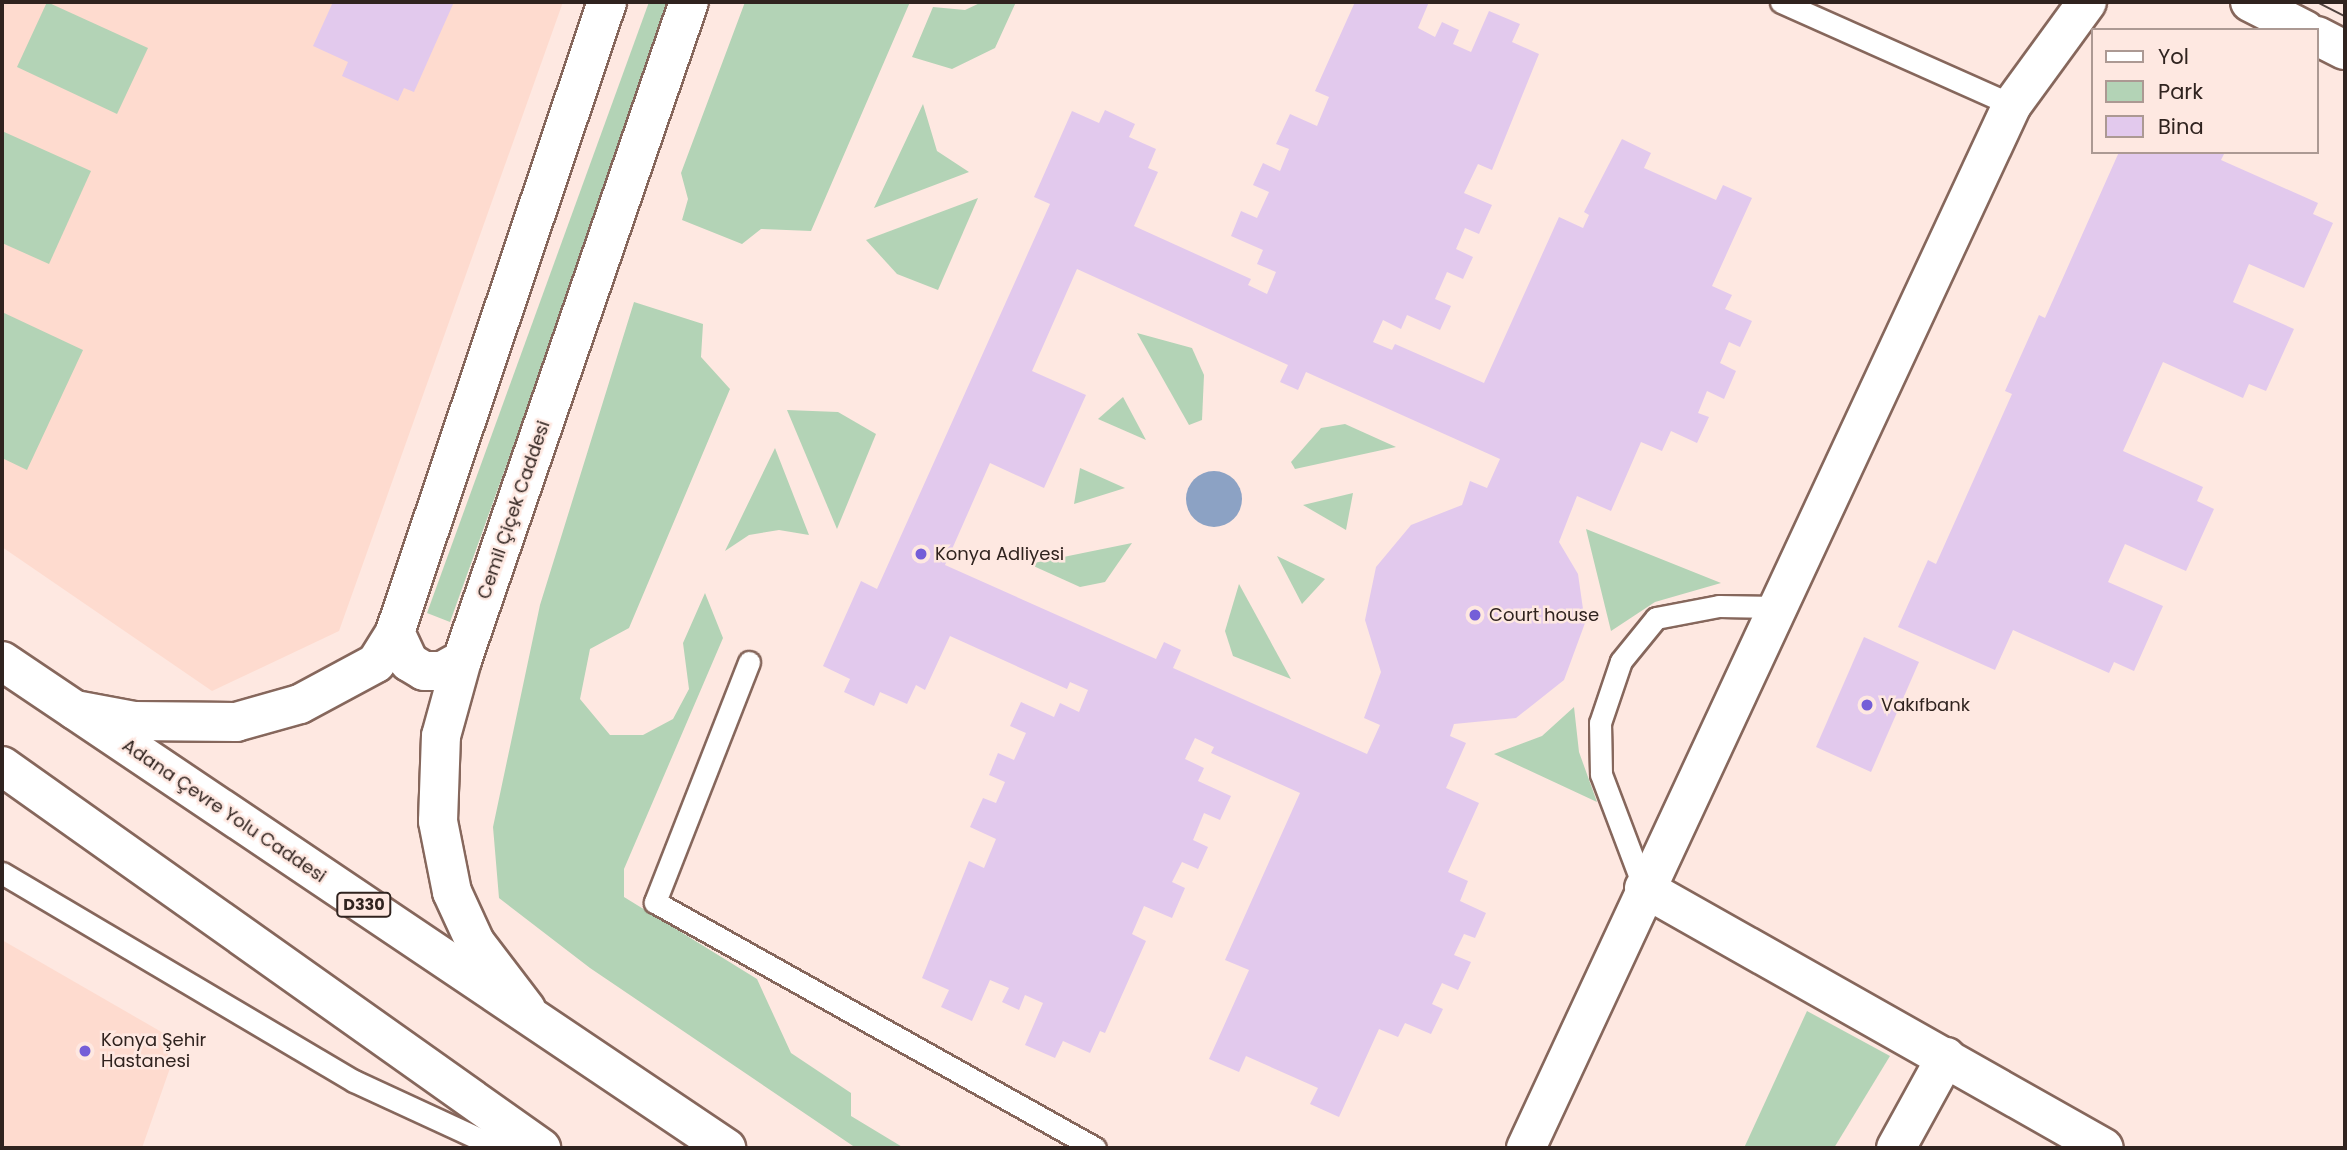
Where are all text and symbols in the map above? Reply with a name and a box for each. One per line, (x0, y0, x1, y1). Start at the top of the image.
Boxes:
legend (2092, 28, 2319, 154)
text: Yol (2158, 42, 2189, 71)
text: Park (2158, 77, 2203, 106)
text: Bina (2158, 112, 2204, 141)
street label: Cemil Çiçek Caddesi (473, 418, 555, 602)
place label: Konya Adliyesi (935, 543, 1064, 565)
marker: Konya Adliyesi (913, 546, 929, 562)
place label: Court house (1489, 604, 1599, 626)
marker: Court house (1467, 607, 1483, 623)
place label: Vakıfbank (1881, 694, 1970, 716)
marker: Vakıfbank (1859, 697, 1875, 713)
street label: Adana Çevre Yolu Caddesi (118, 735, 330, 887)
road number: D330 (336, 892, 392, 917)
place label: Konya Şehir Hastanesi (101, 1030, 206, 1072)
marker: Konya Şehir Hastanesi (75, 1041, 95, 1061)

